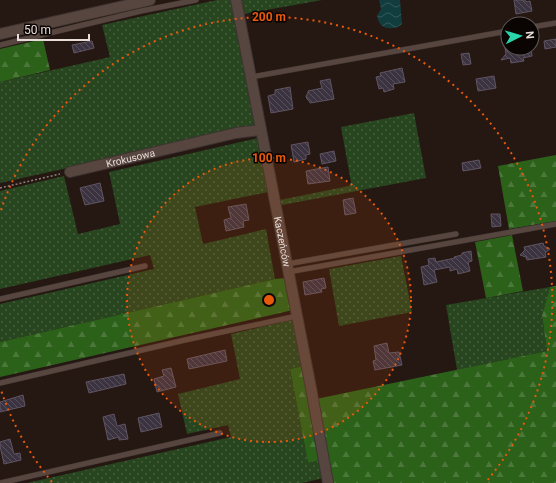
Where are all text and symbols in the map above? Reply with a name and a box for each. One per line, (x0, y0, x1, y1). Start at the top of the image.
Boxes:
text: 200 m (252, 10, 286, 24)
scale bar (18, 16, 89, 42)
north arrow (500, 16, 540, 56)
text: 50 m (24, 23, 51, 37)
text: N (523, 31, 536, 40)
street label: Krokusowa (105, 147, 156, 169)
text: 100 m (252, 151, 286, 165)
street label: Kaczeńców (272, 215, 293, 268)
centre of rings (262, 293, 276, 307)

